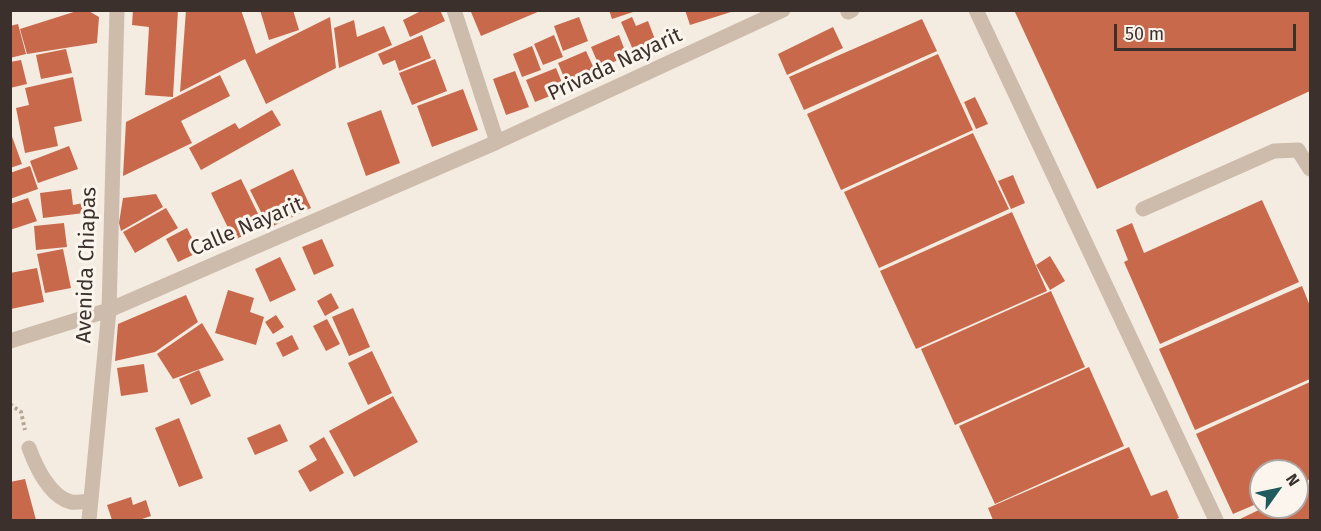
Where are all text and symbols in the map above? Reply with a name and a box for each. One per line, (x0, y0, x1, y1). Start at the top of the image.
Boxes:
scale bar (1117, 12, 1298, 50)
street label: Privada Nayarit (544, 23, 686, 107)
text: 50 m (1125, 23, 1164, 45)
street label: Avenida Chiapas (72, 187, 102, 343)
street label: Calle Nayarit (187, 192, 307, 262)
north arrow (1249, 459, 1309, 519)
text: N (1282, 470, 1304, 490)

